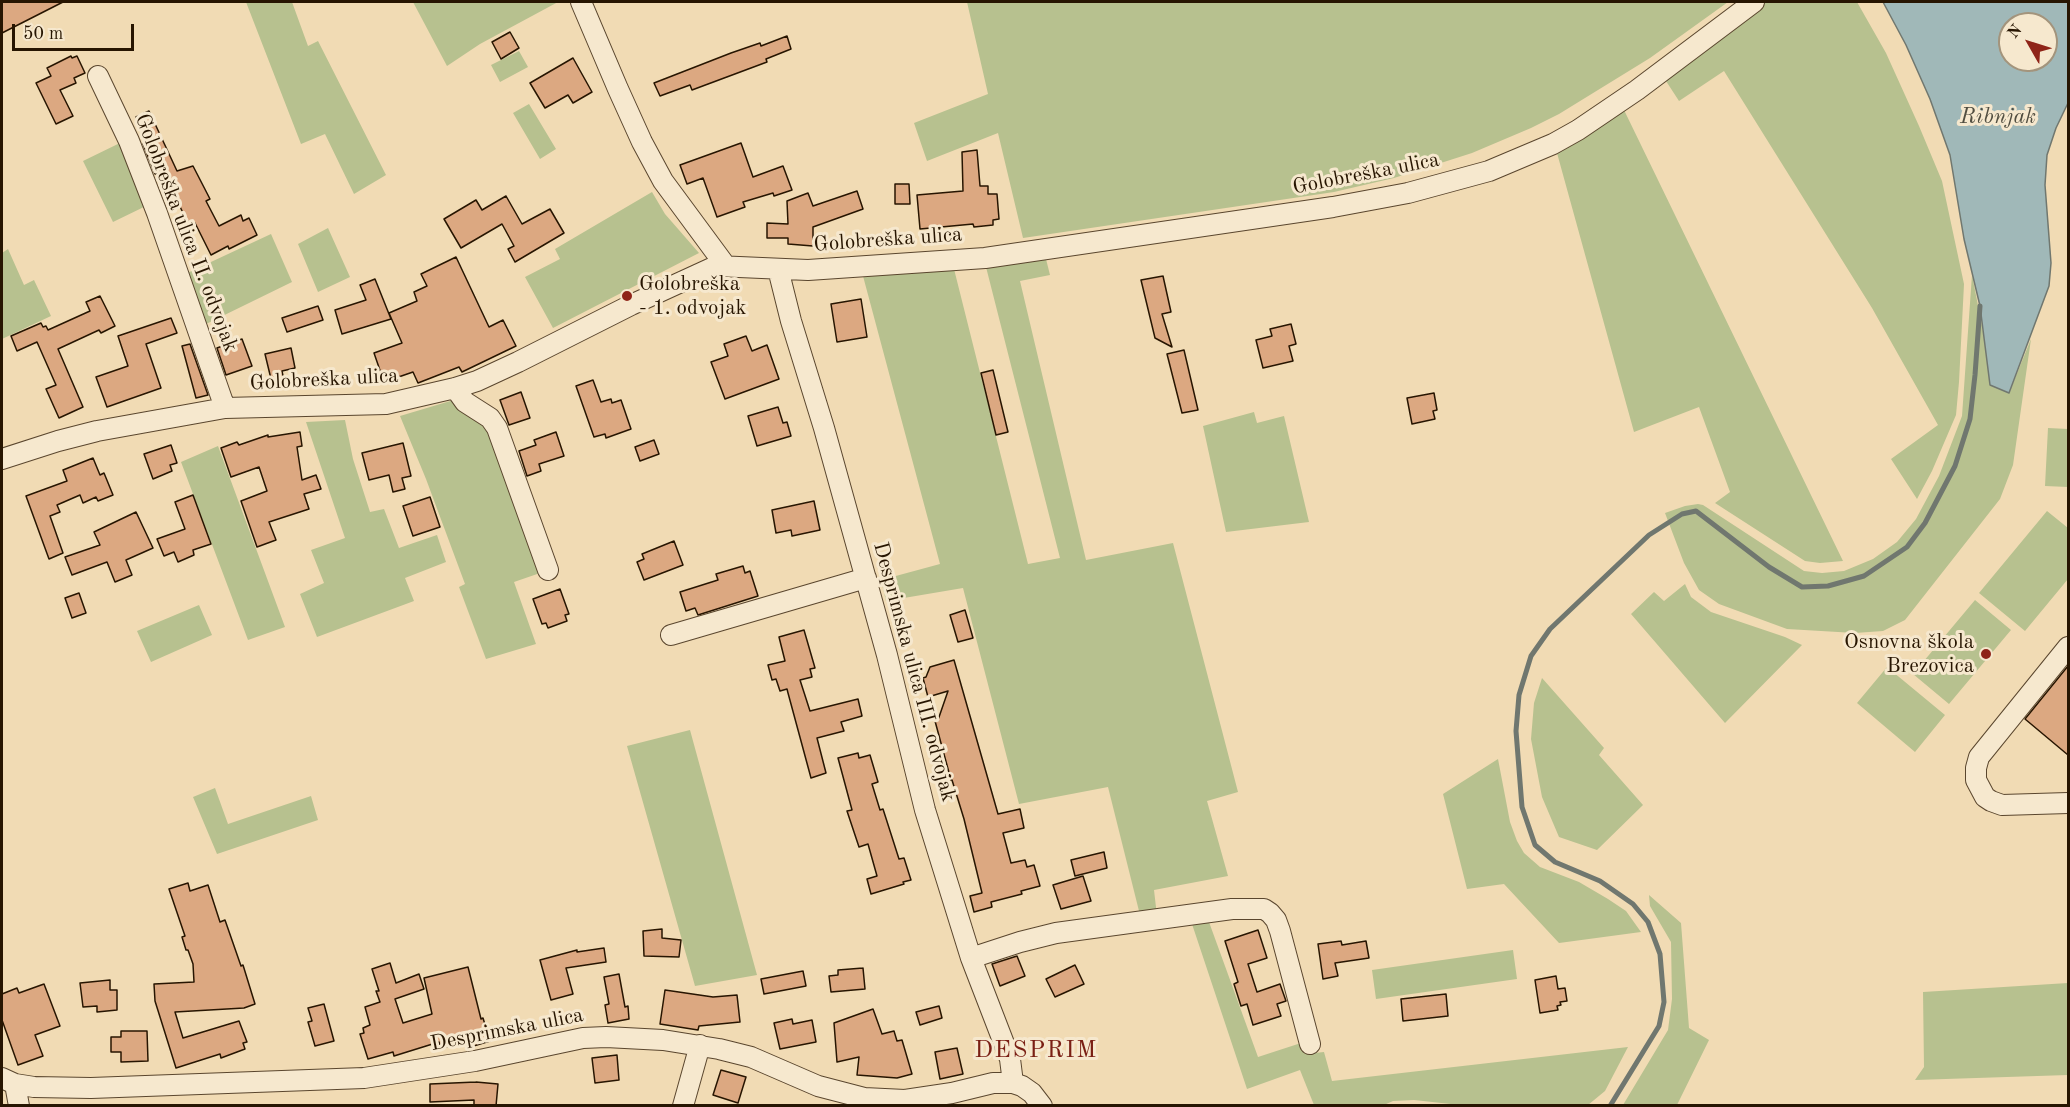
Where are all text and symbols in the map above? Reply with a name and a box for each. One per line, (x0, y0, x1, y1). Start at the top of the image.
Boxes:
scale bar (15, 12, 136, 50)
north arrow (1998, 12, 2058, 72)
text: N (2005, 22, 2026, 42)
text: 50 m (23, 25, 63, 43)
water label: Ribnjak (1960, 104, 2036, 130)
street label: Golobreška ulica II. odvojak (129, 110, 243, 356)
street label: Golobreška ulica (1290, 147, 1442, 201)
street label: Golobreška ulica (813, 222, 963, 258)
place label: Golobreška - 1. odvojak (639, 271, 747, 321)
marker: Golobreška - 1. odvojak (620, 289, 634, 303)
street label: Golobreška ulica (249, 364, 399, 396)
street label: Desprimska ulica III. odvojak (867, 539, 961, 805)
place label: Osnovna škola Brezovica (1844, 629, 1974, 679)
marker: Osnovna škola Brezovica (1979, 647, 1993, 661)
street label: Desprimska ulica (428, 1003, 586, 1057)
district label: DESPRIM (974, 1037, 1098, 1065)

